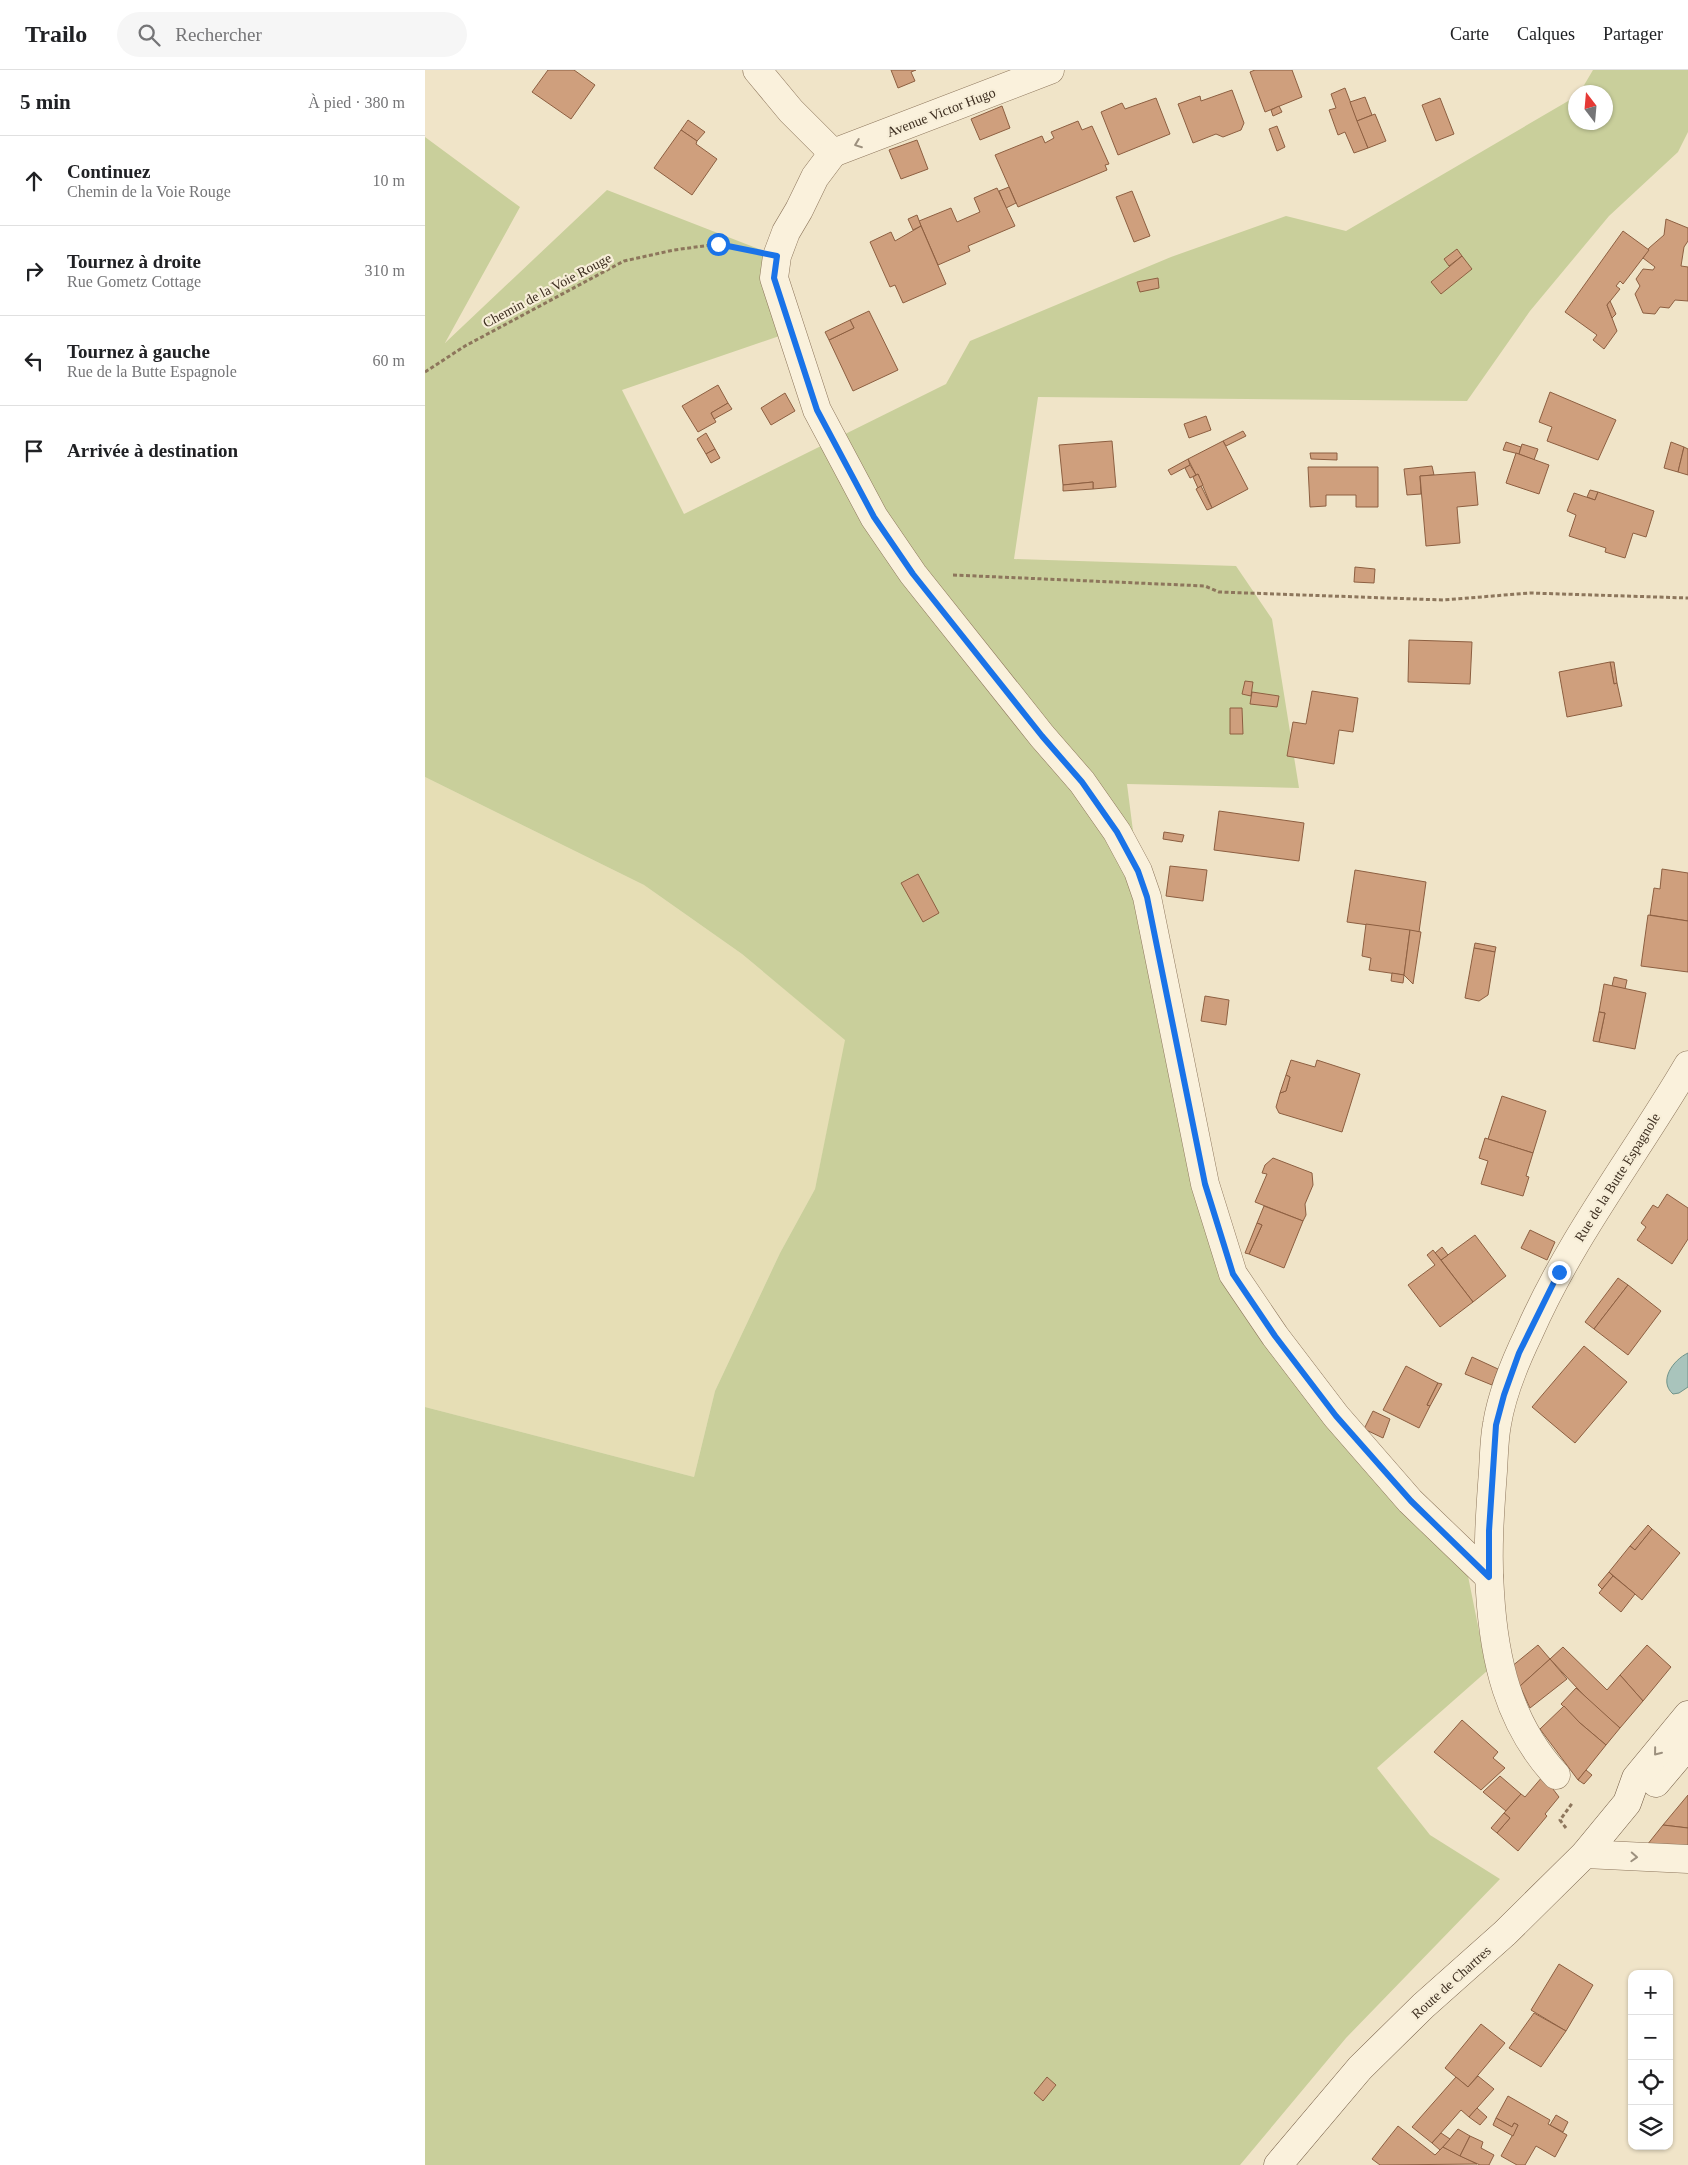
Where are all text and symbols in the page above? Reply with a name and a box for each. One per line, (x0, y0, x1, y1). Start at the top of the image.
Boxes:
search box (117, 12, 467, 57)
text: Trailo (25, 21, 87, 47)
icon: search (135, 21, 163, 49)
text: Rechercher (175, 24, 262, 45)
text: Carte (1450, 24, 1489, 44)
text: Calques (1517, 24, 1575, 44)
text: Partager (1603, 24, 1663, 44)
street label: Avenue Victor Hugo (885, 85, 998, 140)
north arrow (1568, 85, 1613, 130)
text: 5 min (20, 90, 71, 114)
text: À pied · 380 m (308, 94, 405, 111)
one-way arrow (854, 138, 862, 148)
text: Continuez (67, 161, 150, 182)
icon: ahead (20, 167, 48, 195)
text: 10 m (373, 172, 405, 189)
text: Chemin de la Voie Rouge (67, 183, 231, 200)
route start (707, 233, 730, 256)
street label: Chemin de la Voie Rouge (480, 250, 614, 331)
text: Tournez à droite (67, 251, 201, 272)
icon: right (20, 257, 48, 285)
text: 310 m (365, 262, 405, 279)
text: Rue Gometz Cottage (67, 273, 201, 290)
text: Tournez à gauche (67, 341, 210, 362)
icon: left (20, 347, 48, 375)
text: 60 m (373, 352, 405, 369)
text: Rue de la Butte Espagnole (67, 363, 237, 380)
icon: arrive (20, 437, 48, 465)
text: Arrivée à destination (67, 440, 238, 461)
street label: Rue de la Butte Espagnole (1572, 1110, 1663, 1244)
route end (1548, 1261, 1571, 1284)
one-way arrow (1654, 1746, 1663, 1755)
one-way arrow (1630, 1851, 1638, 1862)
street label: Route de Chartres (1409, 1943, 1494, 2022)
map controls (1628, 1970, 1673, 2150)
button: + (1628, 1970, 1673, 2015)
button: − (1628, 2015, 1673, 2060)
button: locate (1628, 2060, 1673, 2105)
button: layers (1628, 2105, 1673, 2150)

